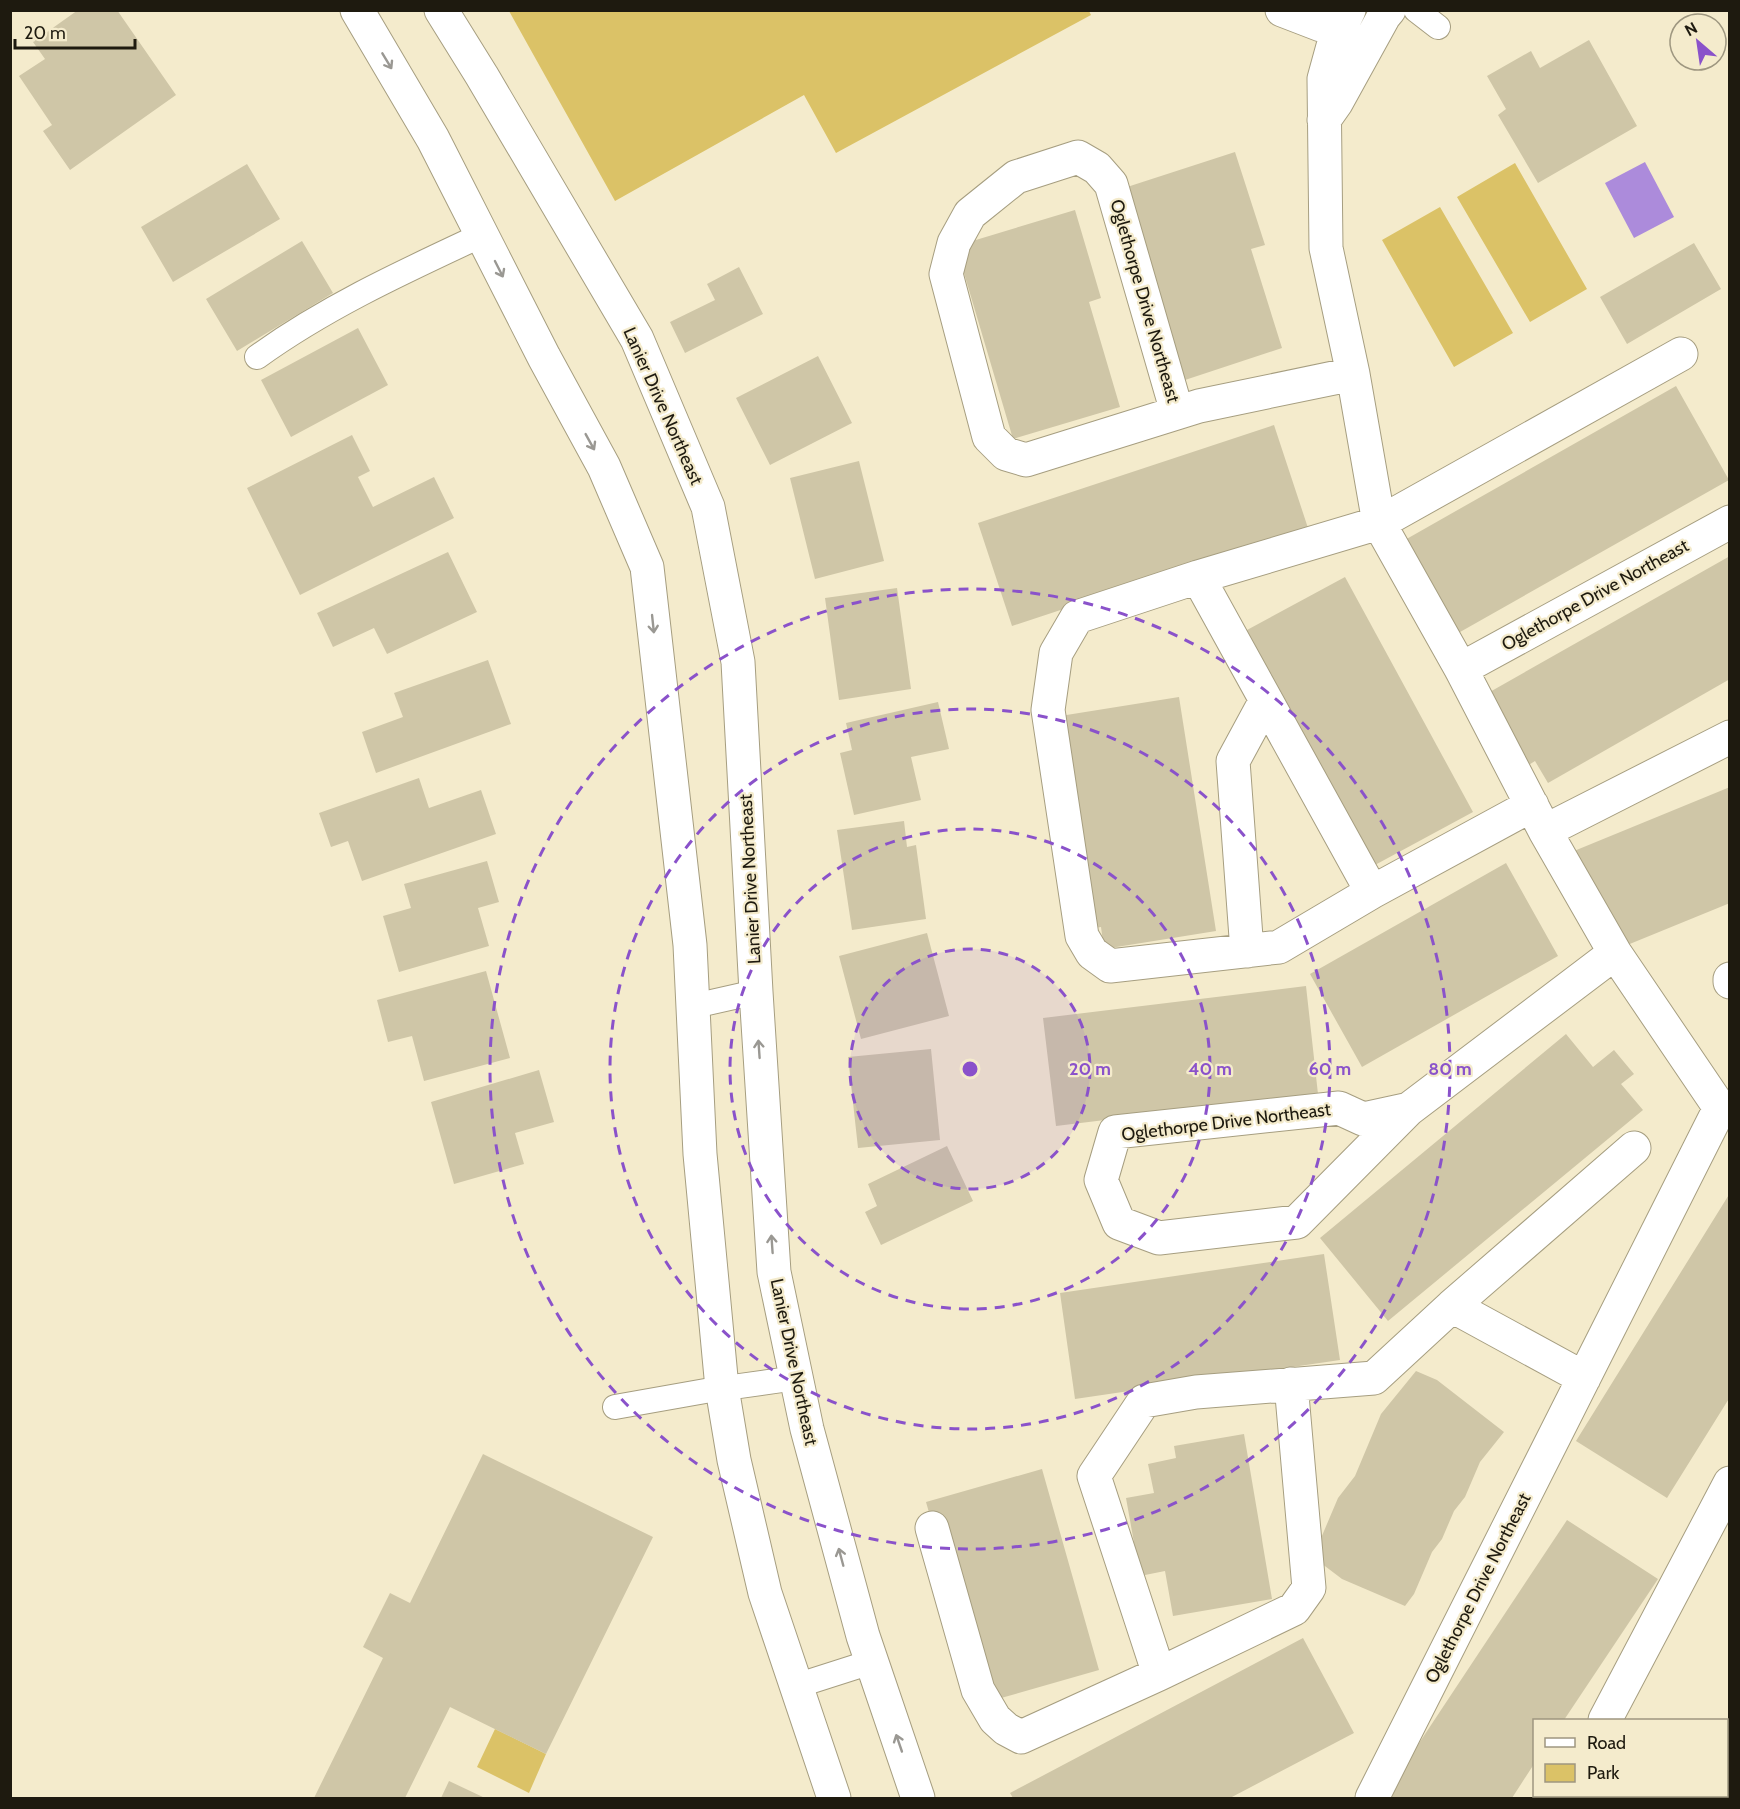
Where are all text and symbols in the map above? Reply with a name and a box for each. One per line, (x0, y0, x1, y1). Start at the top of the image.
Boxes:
scale bar (15, 12, 135, 50)
north arrow (1668, 12, 1728, 72)
text: N (1681, 18, 1701, 40)
text: 20 m (24, 22, 66, 44)
one-way arrow (381, 52, 393, 69)
street label: Oglethorpe Drive Northeast (1105, 197, 1185, 405)
one-way arrow (494, 260, 506, 278)
street label: Lanier Drive Northeast (618, 324, 708, 488)
one-way arrow (585, 432, 596, 450)
street label: Oglethorpe Drive Northeast (1498, 534, 1692, 656)
one-way arrow (648, 614, 659, 633)
street label: Lanier Drive Northeast (735, 793, 765, 965)
one-way arrow (754, 1040, 765, 1060)
text: 20 m (1069, 1058, 1111, 1080)
text: 40 m (1188, 1058, 1232, 1080)
text: 60 m (1309, 1058, 1351, 1080)
text: 80 m (1428, 1058, 1472, 1080)
centre of rings (960, 1059, 980, 1079)
street label: Oglethorpe Drive Northeast (1120, 1098, 1332, 1146)
one-way arrow (766, 1235, 777, 1255)
street label: Lanier Drive Northeast (766, 1277, 822, 1447)
street label: Oglethorpe Drive Northeast (1420, 1489, 1536, 1687)
one-way arrow (835, 1548, 847, 1567)
legend (1533, 1719, 1728, 1797)
text: Road (1587, 1732, 1626, 1754)
one-way arrow (892, 1734, 903, 1753)
text: Park (1587, 1762, 1620, 1784)

